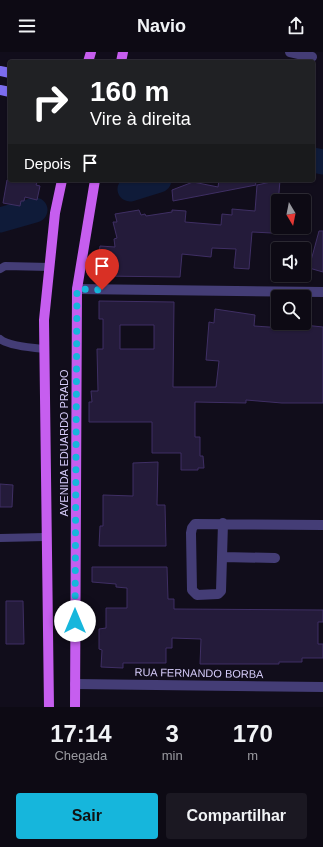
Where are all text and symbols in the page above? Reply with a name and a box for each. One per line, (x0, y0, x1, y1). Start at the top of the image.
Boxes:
icon: menu (16, 15, 38, 37)
icon: share (285, 15, 307, 37)
text: Navio (137, 16, 186, 36)
icon: right (24, 76, 76, 128)
text: 160 m (90, 76, 169, 107)
text: Vire à direita (90, 109, 191, 129)
icon: arrive (79, 152, 101, 174)
text: Depois (24, 155, 71, 172)
north arrow (271, 194, 311, 234)
map controls (271, 194, 311, 330)
button: sound (271, 242, 311, 282)
pin (85, 249, 119, 290)
icon: arrive (91, 255, 113, 277)
button: search (271, 290, 311, 330)
street label: AVENIDA EDUARDO PRADO (58, 369, 70, 517)
position arrow (54, 600, 96, 642)
street label: RUA FERNANDO BORBA (134, 666, 264, 680)
text: 17:14 (50, 720, 112, 747)
text: 3 (165, 720, 179, 747)
text: 170 (233, 720, 273, 747)
text: Chegada (54, 748, 107, 763)
text: min (162, 748, 183, 763)
text: m (247, 748, 258, 763)
button: Sair (16, 793, 158, 839)
button: Compartilhar (166, 793, 307, 839)

